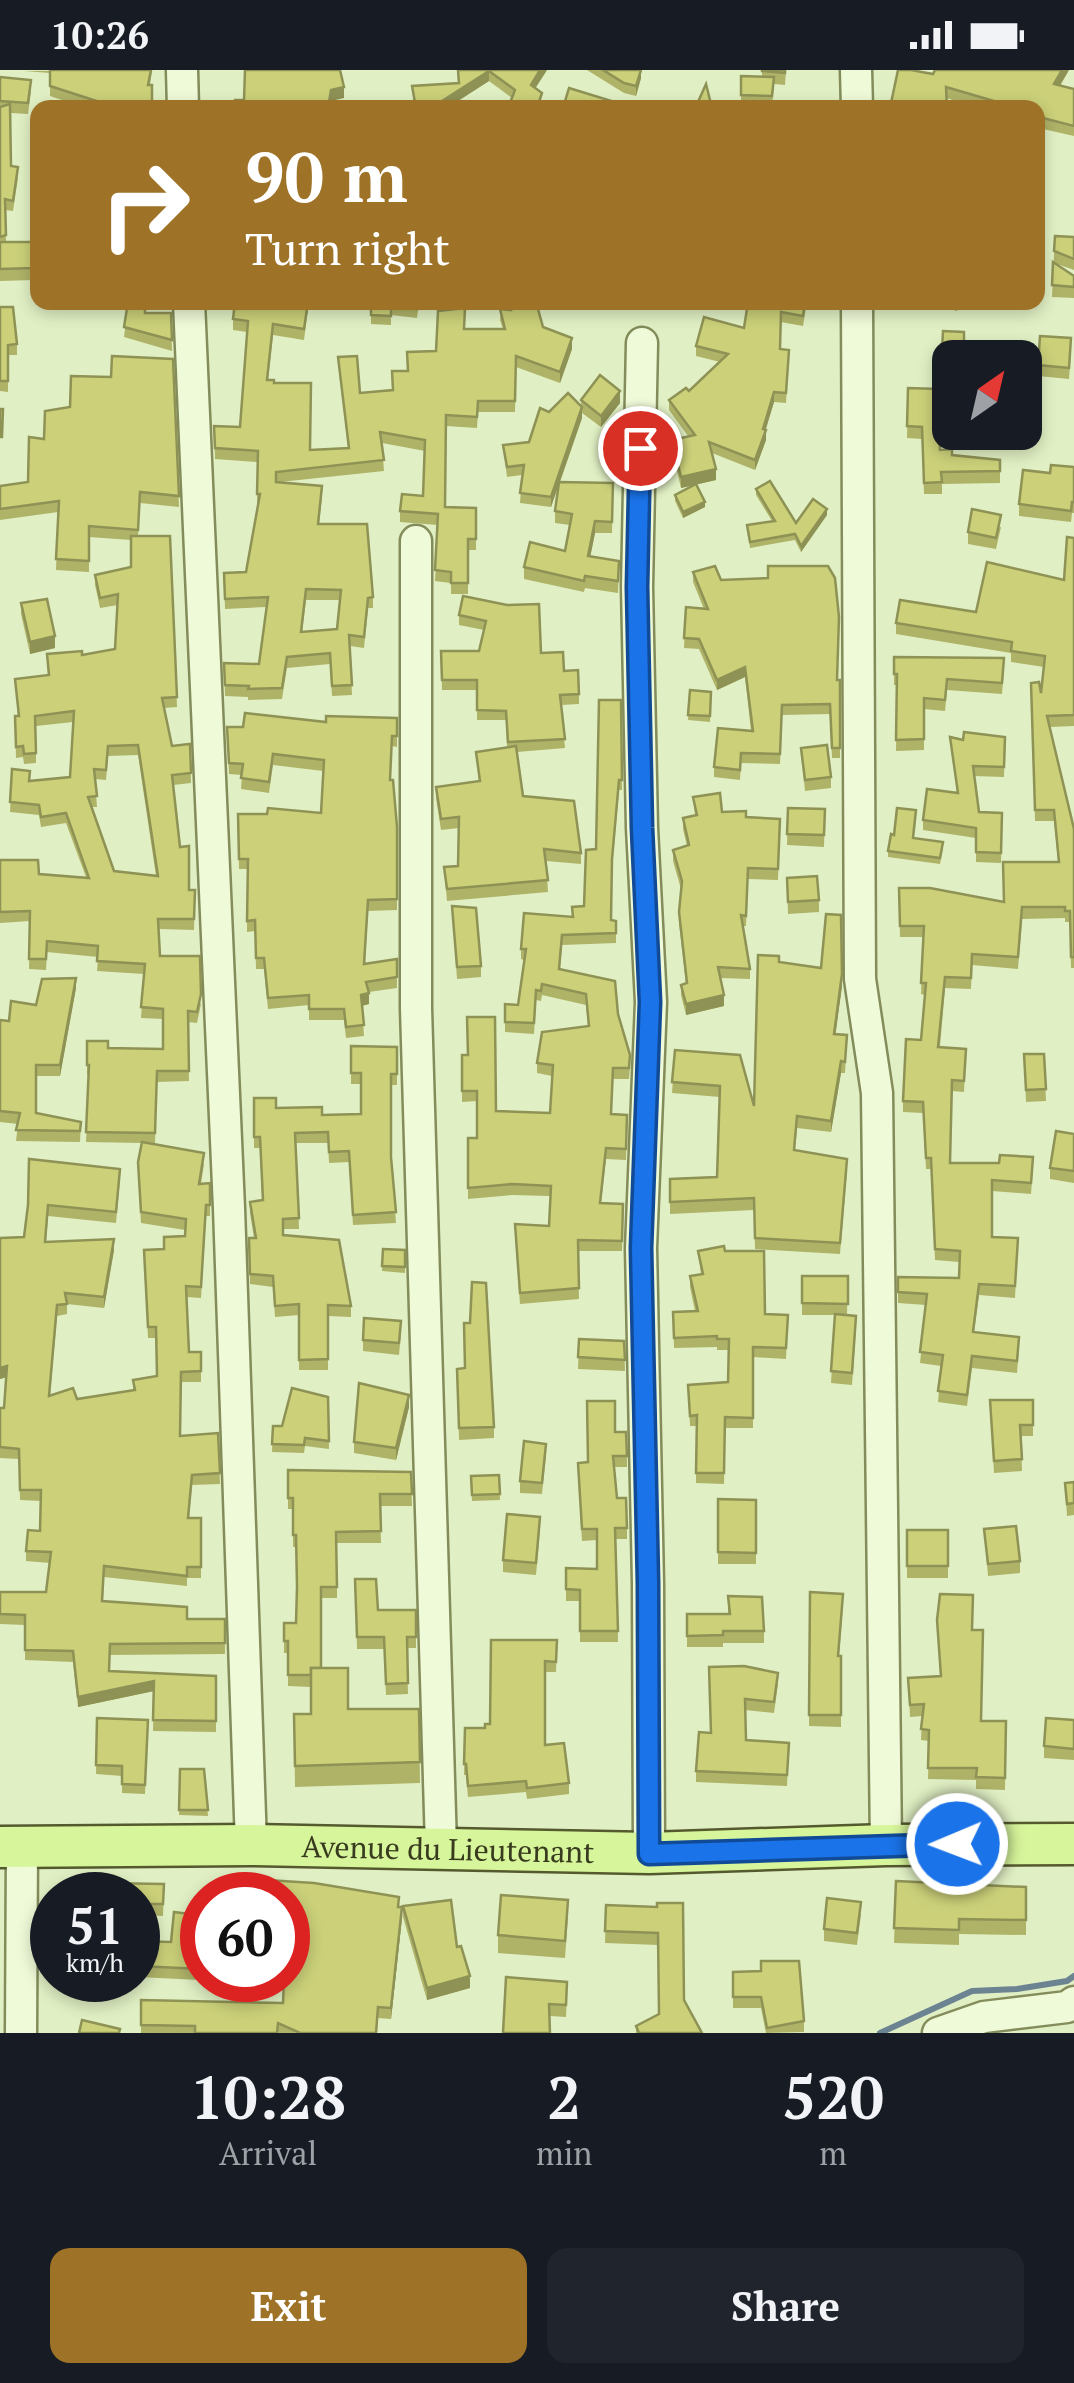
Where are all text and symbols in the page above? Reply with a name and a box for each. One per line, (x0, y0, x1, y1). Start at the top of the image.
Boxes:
text: 10:26 (50, 10, 149, 60)
text: 90 m (245, 129, 408, 222)
icon: right (80, 140, 210, 270)
text: Turn right (245, 218, 450, 278)
north arrow (932, 340, 1042, 450)
map controls (932, 340, 1042, 450)
pin (598, 406, 683, 491)
icon: arrive (613, 421, 668, 476)
position arrow (905, 1792, 1009, 1896)
street label: Avenue du Lieutenant (301, 1826, 595, 1872)
speed limit sign: 60 (180, 1872, 310, 2002)
text: 51 (67, 1892, 123, 1958)
text: km/h (66, 1946, 124, 1979)
text: 10:28 (190, 2057, 346, 2136)
text: 2 (547, 2057, 581, 2136)
text: 520 (782, 2057, 884, 2136)
text: Arrival (219, 2132, 317, 2174)
text: min (536, 2132, 592, 2174)
text: m (819, 2132, 847, 2174)
button: Exit (50, 2248, 527, 2363)
button: Share (547, 2248, 1024, 2363)

